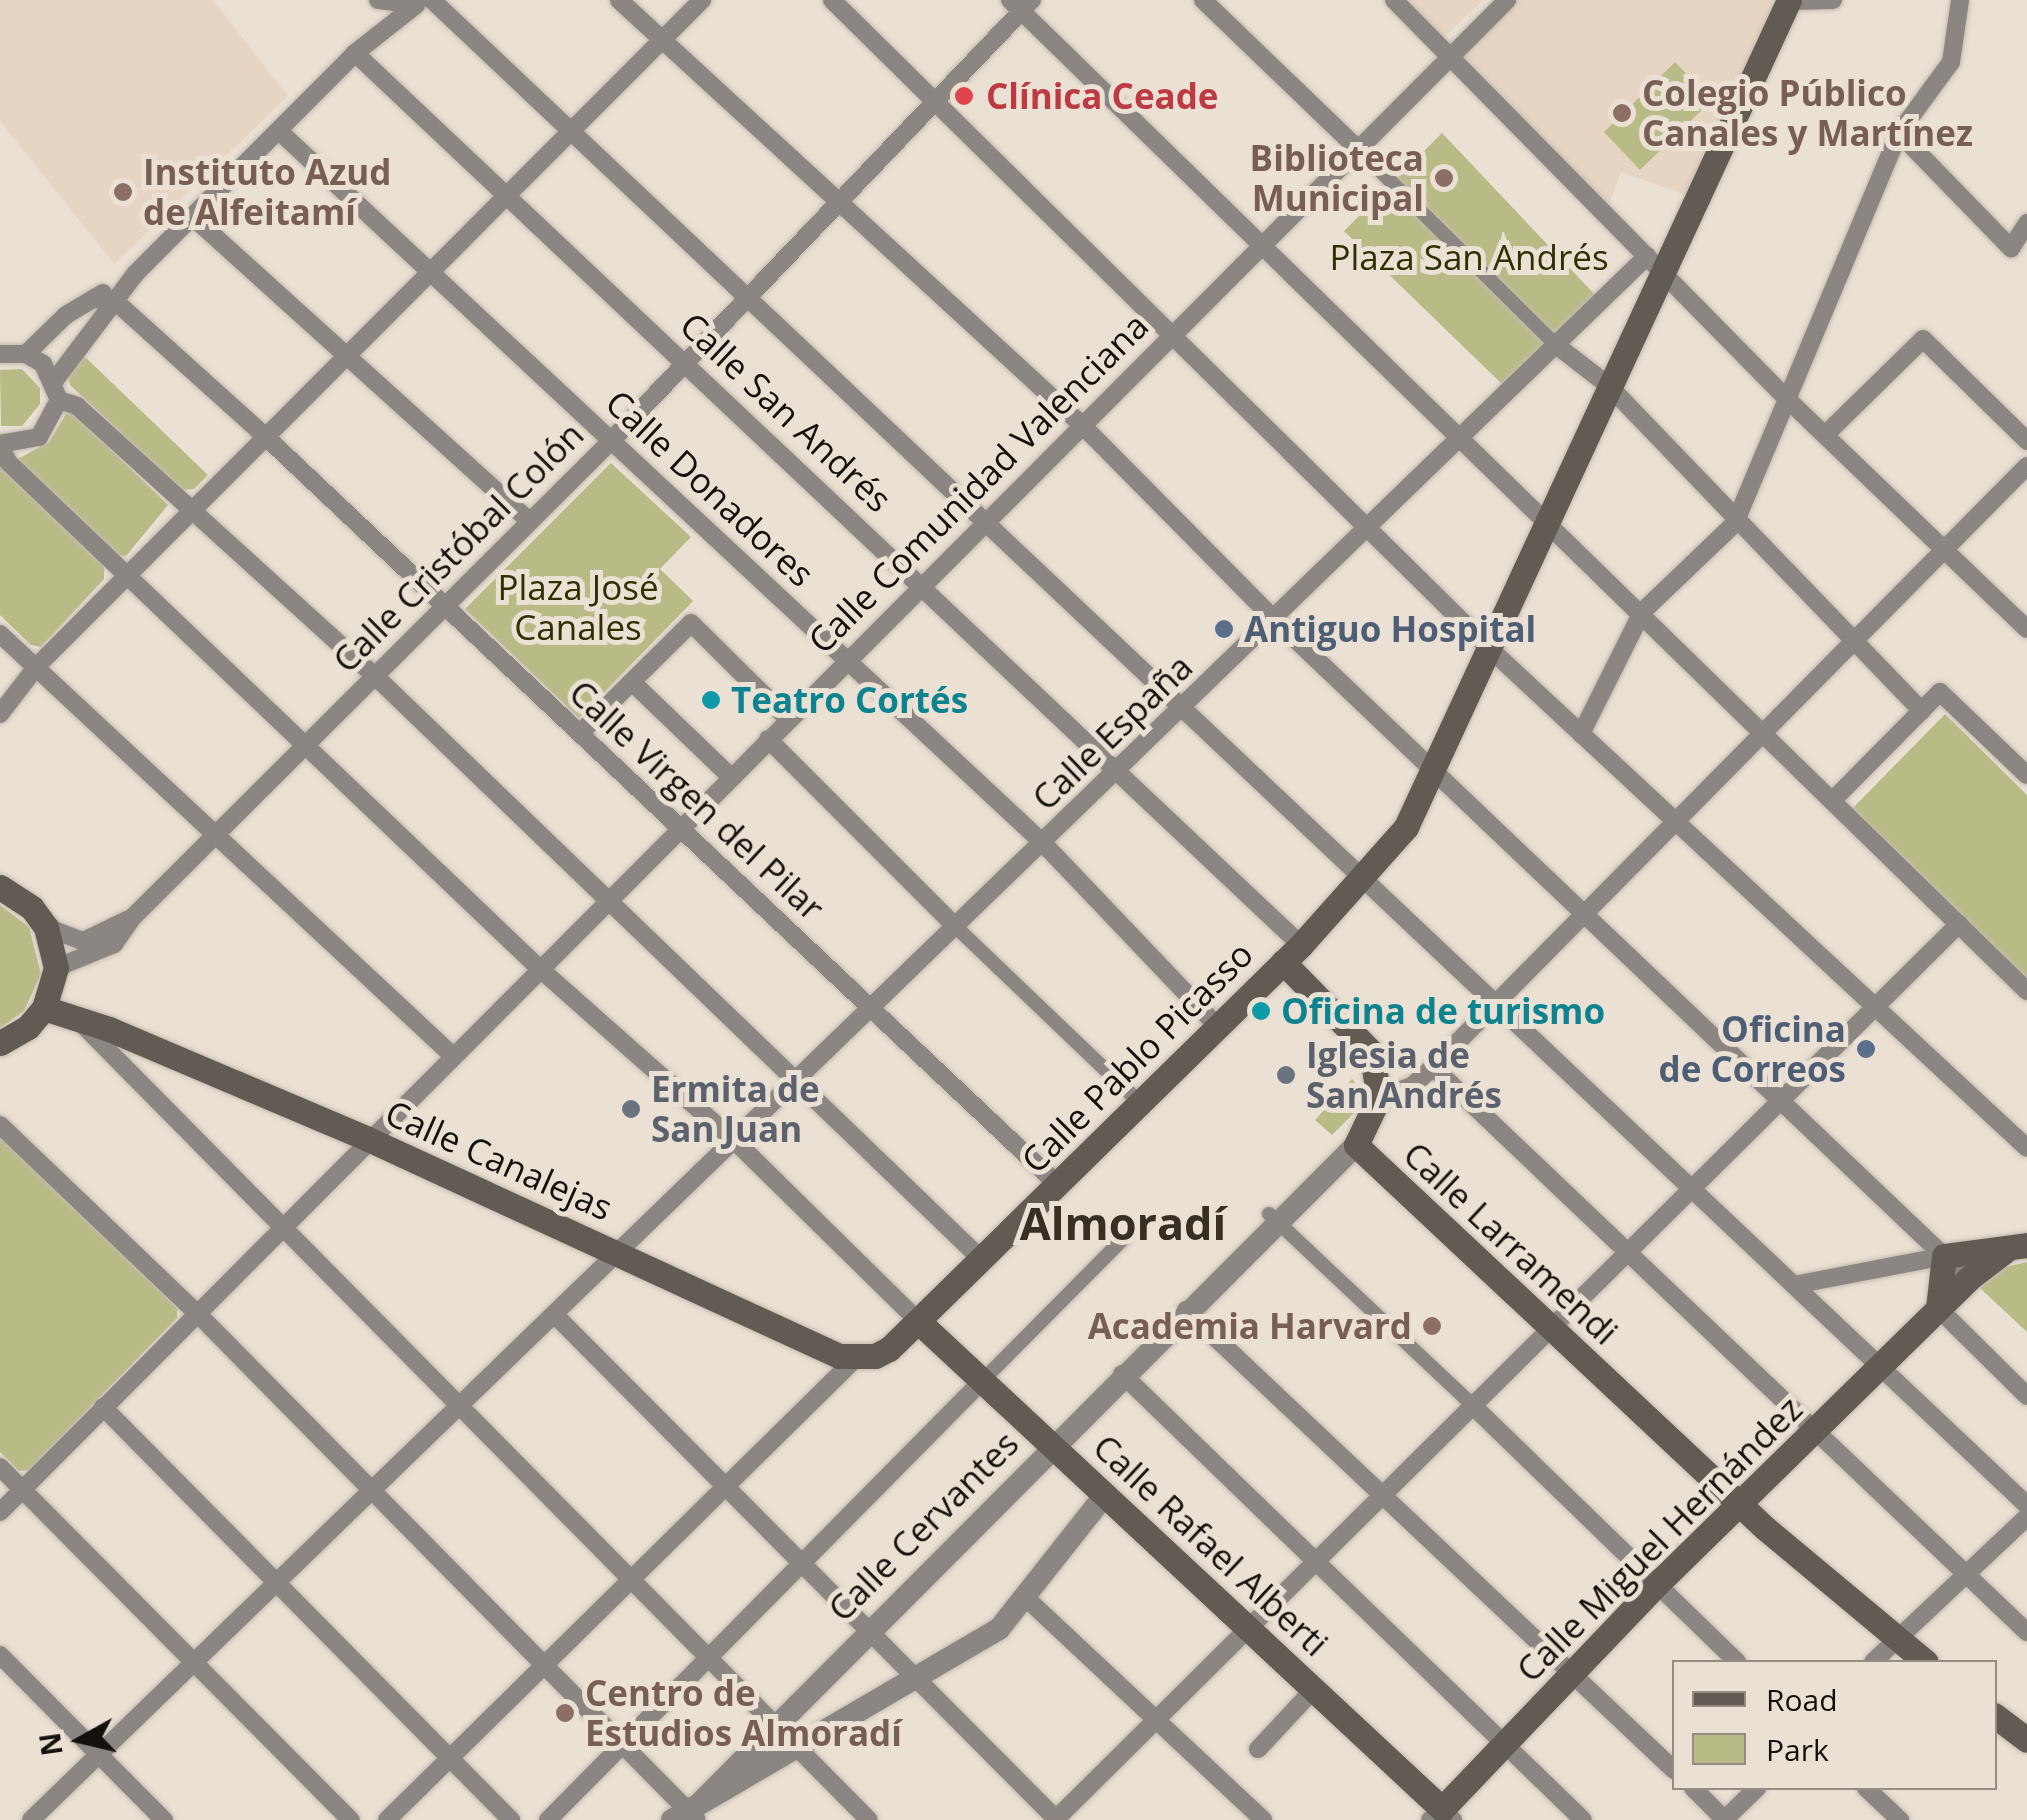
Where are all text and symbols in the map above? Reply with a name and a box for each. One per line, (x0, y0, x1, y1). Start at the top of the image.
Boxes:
place label: Colegio Público Canales y Martínez (1642, 72, 1973, 154)
place label: Clínica Ceade (986, 75, 1219, 117)
marker: Clínica Ceade (951, 83, 977, 109)
marker: Colegio Público Canales y Martínez (1611, 102, 1633, 124)
place label: Biblioteca Municipal (1250, 137, 1424, 219)
place label: Instituto Azud de Alfeitamí (143, 151, 391, 233)
marker: Biblioteca Municipal (1433, 167, 1455, 189)
marker: Instituto Azud de Alfeitamí (112, 181, 134, 203)
park label: Plaza San Andrés (1329, 236, 1609, 278)
street label: Calle San Andrés (672, 304, 900, 520)
street label: Calle Comunidad Valenciana (800, 305, 1156, 661)
street label: Calle Donadores (598, 381, 822, 595)
street label: Calle Cristóbal Colón (324, 413, 592, 681)
park label: Plaza José Canales (497, 566, 659, 648)
place label: Antiguo Hospital (1244, 608, 1536, 650)
marker: Antiguo Hospital (1213, 618, 1235, 640)
street label: Calle España (1023, 645, 1201, 819)
street label: Calle Virgen del Pilar (561, 671, 833, 929)
place label: Teatro Cortés (731, 679, 968, 721)
marker: Teatro Cortés (700, 689, 722, 711)
street label: Calle Pablo Picasso (1013, 933, 1261, 1181)
place label: Oficina de turismo (1281, 990, 1605, 1032)
marker: Oficina de turismo (1250, 1000, 1272, 1022)
place label: Oficina de Correos (1659, 1008, 1846, 1090)
place label: Iglesia de San Andrés (1306, 1034, 1502, 1116)
marker: Oficina de Correos (1855, 1038, 1877, 1060)
marker: Iglesia de San Andrés (1275, 1064, 1297, 1086)
place label: Ermita de San Juan (651, 1068, 820, 1150)
street label: Calle Canalejas (379, 1091, 619, 1229)
marker: Ermita de San Juan (620, 1098, 642, 1120)
street label: Calle Larramendi (1395, 1133, 1627, 1353)
district label: Almoradí (1020, 1196, 1226, 1250)
place label: Academia Harvard (1088, 1305, 1412, 1347)
marker: Academia Harvard (1421, 1315, 1443, 1337)
street label: Calle Miguel Hernández (1508, 1388, 1810, 1690)
street label: Calle Cervantes (819, 1422, 1027, 1630)
street label: Calle Rafael Alberti (1085, 1425, 1337, 1665)
legend (1672, 1660, 1997, 1790)
place label: Centro de Estudios Almoradí (585, 1672, 902, 1754)
text: Road (1766, 1679, 1838, 1720)
north arrow (30, 1690, 130, 1790)
marker: Centro de Estudios Almoradí (554, 1702, 576, 1724)
text: Park (1766, 1729, 1829, 1770)
text: N (30, 1730, 71, 1758)

